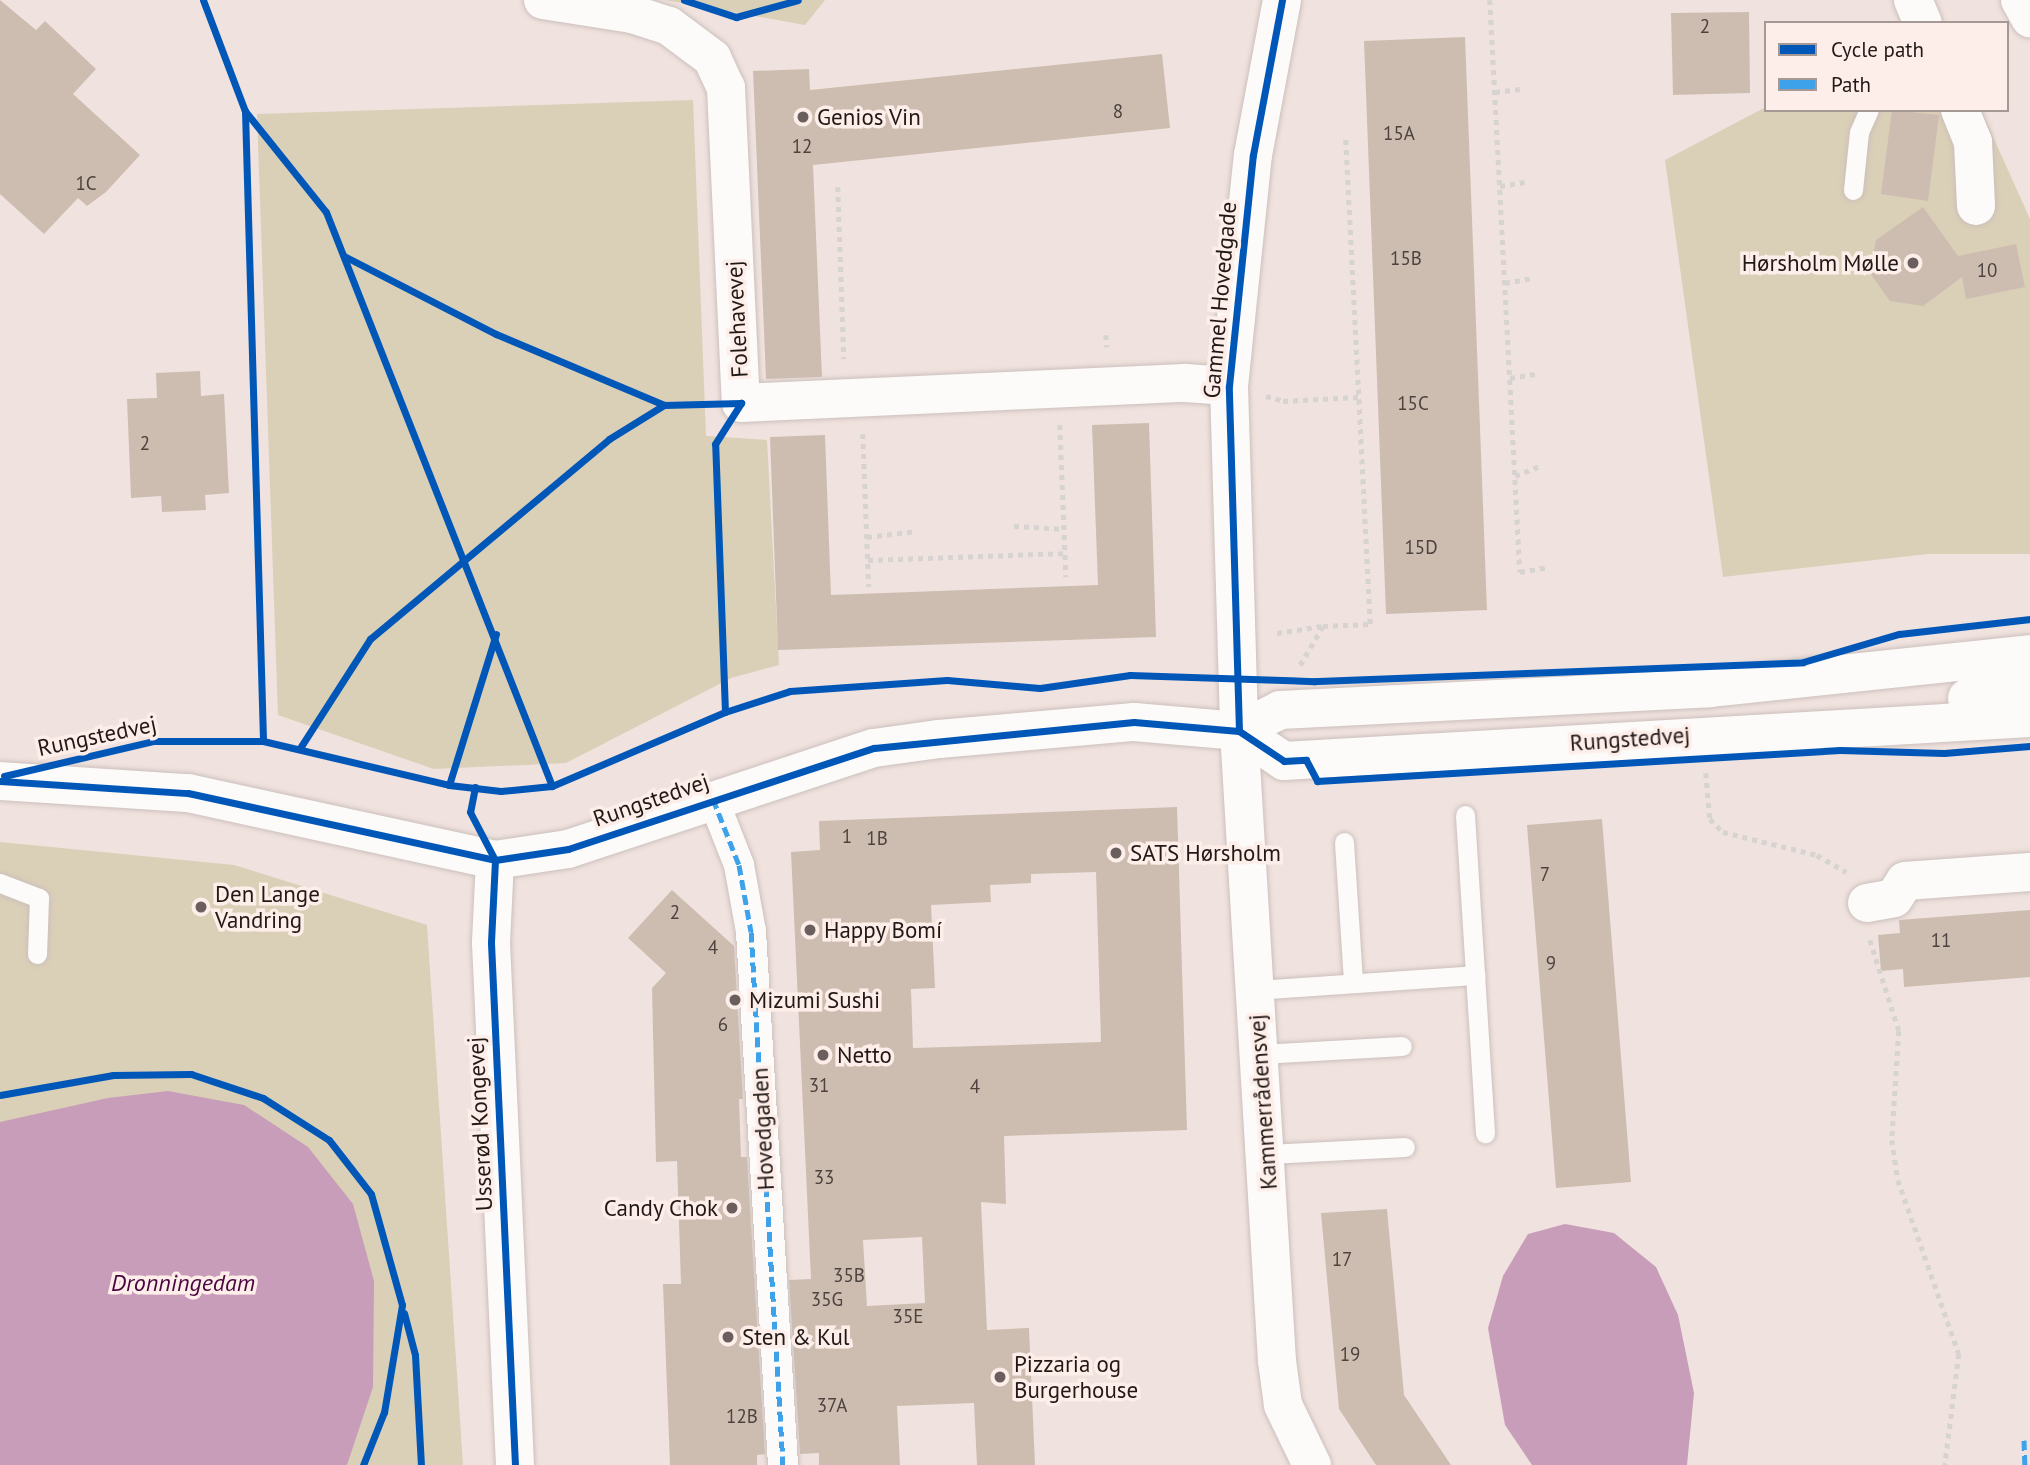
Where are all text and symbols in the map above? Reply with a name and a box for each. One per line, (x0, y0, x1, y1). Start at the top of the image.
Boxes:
house number: 2 (1700, 16, 1710, 38)
legend (1764, 21, 2009, 112)
text: Cycle path (1831, 36, 1924, 63)
text: Path (1831, 71, 1871, 98)
house number: 8 (1113, 101, 1123, 123)
place label: Genios Vin (817, 103, 921, 131)
marker: Genios Vin (795, 109, 811, 125)
house number: 15A (1383, 123, 1415, 145)
house number: 12 (792, 136, 812, 158)
house number: 1C (75, 173, 97, 195)
street label: Gammel Hovedgade (1198, 200, 1242, 400)
house number: 15B (1390, 248, 1422, 270)
place label: Hørsholm Mølle (1742, 249, 1899, 277)
marker: Hørsholm Mølle (1905, 255, 1921, 271)
street label: Folehavevej (720, 260, 754, 378)
house number: 10 (1977, 260, 1997, 282)
house number: 15C (1397, 393, 1429, 415)
house number: 2 (140, 433, 150, 455)
house number: 15D (1404, 537, 1438, 559)
street label: Rungstedvej (35, 710, 159, 762)
street label: Rungstedvej (1569, 721, 1691, 757)
street label: Rungstedvej (589, 767, 713, 833)
house number: 1 (842, 826, 852, 848)
house number: 1B (866, 828, 888, 850)
place label: SATS Hørsholm (1130, 839, 1281, 867)
marker: SATS Hørsholm (1108, 845, 1124, 861)
house number: 7 (1540, 864, 1550, 886)
place label: Den Lange Vandring (215, 880, 320, 934)
marker: Den Lange Vandring (193, 899, 209, 915)
house number: 2 (670, 902, 680, 924)
place label: Happy Bomí (824, 916, 943, 944)
marker: Happy Bomí (802, 922, 818, 938)
house number: 11 (1931, 930, 1951, 952)
house number: 4 (708, 937, 718, 959)
house number: 9 (1546, 953, 1556, 975)
place label: Mizumi Sushi (749, 986, 880, 1014)
marker: Mizumi Sushi (727, 992, 743, 1008)
street label: Kammerrådensvej (1243, 1013, 1283, 1191)
house number: 6 (718, 1014, 728, 1036)
street label: Usserød Kongevej (462, 1036, 498, 1212)
place label: Netto (837, 1041, 892, 1069)
marker: Netto (815, 1047, 831, 1063)
street label: Hovedgaden (746, 1067, 780, 1191)
house number: 31 (809, 1075, 829, 1097)
house number: 4 (970, 1076, 980, 1098)
house number: 33 (814, 1167, 834, 1189)
place label: Candy Chok (603, 1194, 718, 1222)
marker: Candy Chok (724, 1200, 740, 1216)
house number: 17 (1332, 1249, 1352, 1271)
house number: 35B (833, 1265, 865, 1287)
water label: Dronningedam (111, 1269, 255, 1297)
house number: 35G (811, 1289, 843, 1311)
house number: 35E (893, 1306, 923, 1328)
place label: Sten & Kul (742, 1323, 850, 1351)
marker: Sten & Kul (720, 1329, 736, 1345)
house number: 19 (1340, 1344, 1360, 1366)
place label: Pizzaria og Burgerhouse (1014, 1350, 1138, 1404)
marker: Pizzaria og Burgerhouse (992, 1369, 1008, 1385)
house number: 37A (817, 1395, 847, 1417)
house number: 12B (726, 1406, 758, 1428)

